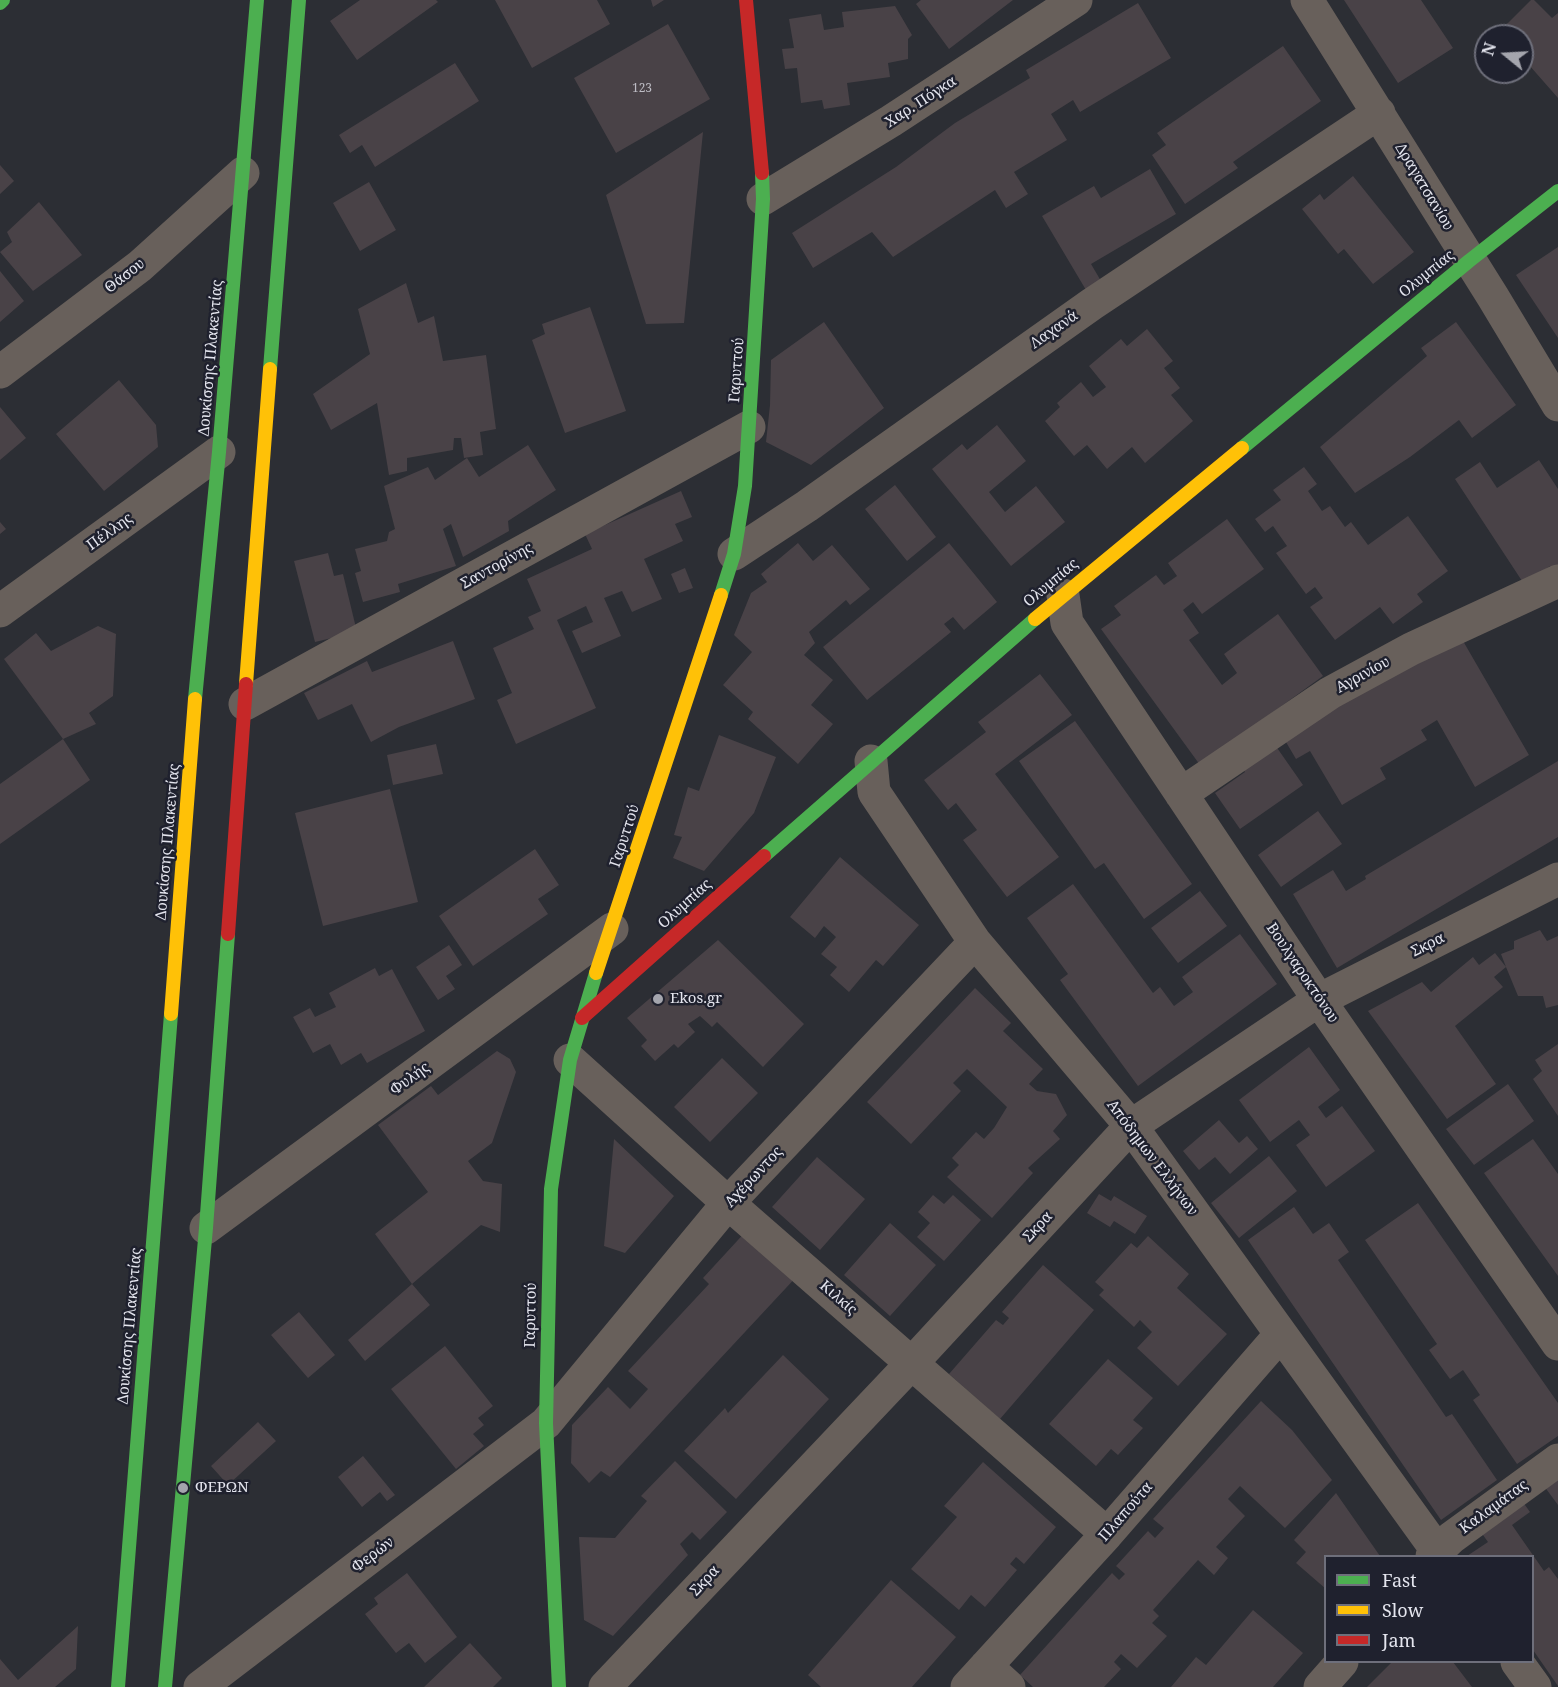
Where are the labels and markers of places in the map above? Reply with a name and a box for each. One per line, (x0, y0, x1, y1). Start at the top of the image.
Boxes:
place label: Ekos.gr (670, 990, 722, 1008)
marker: Ekos.gr (651, 992, 665, 1006)
place label: ΦΕΡΩΝ (195, 1479, 249, 1497)
marker: ΦΕΡΩΝ (176, 1481, 190, 1495)

